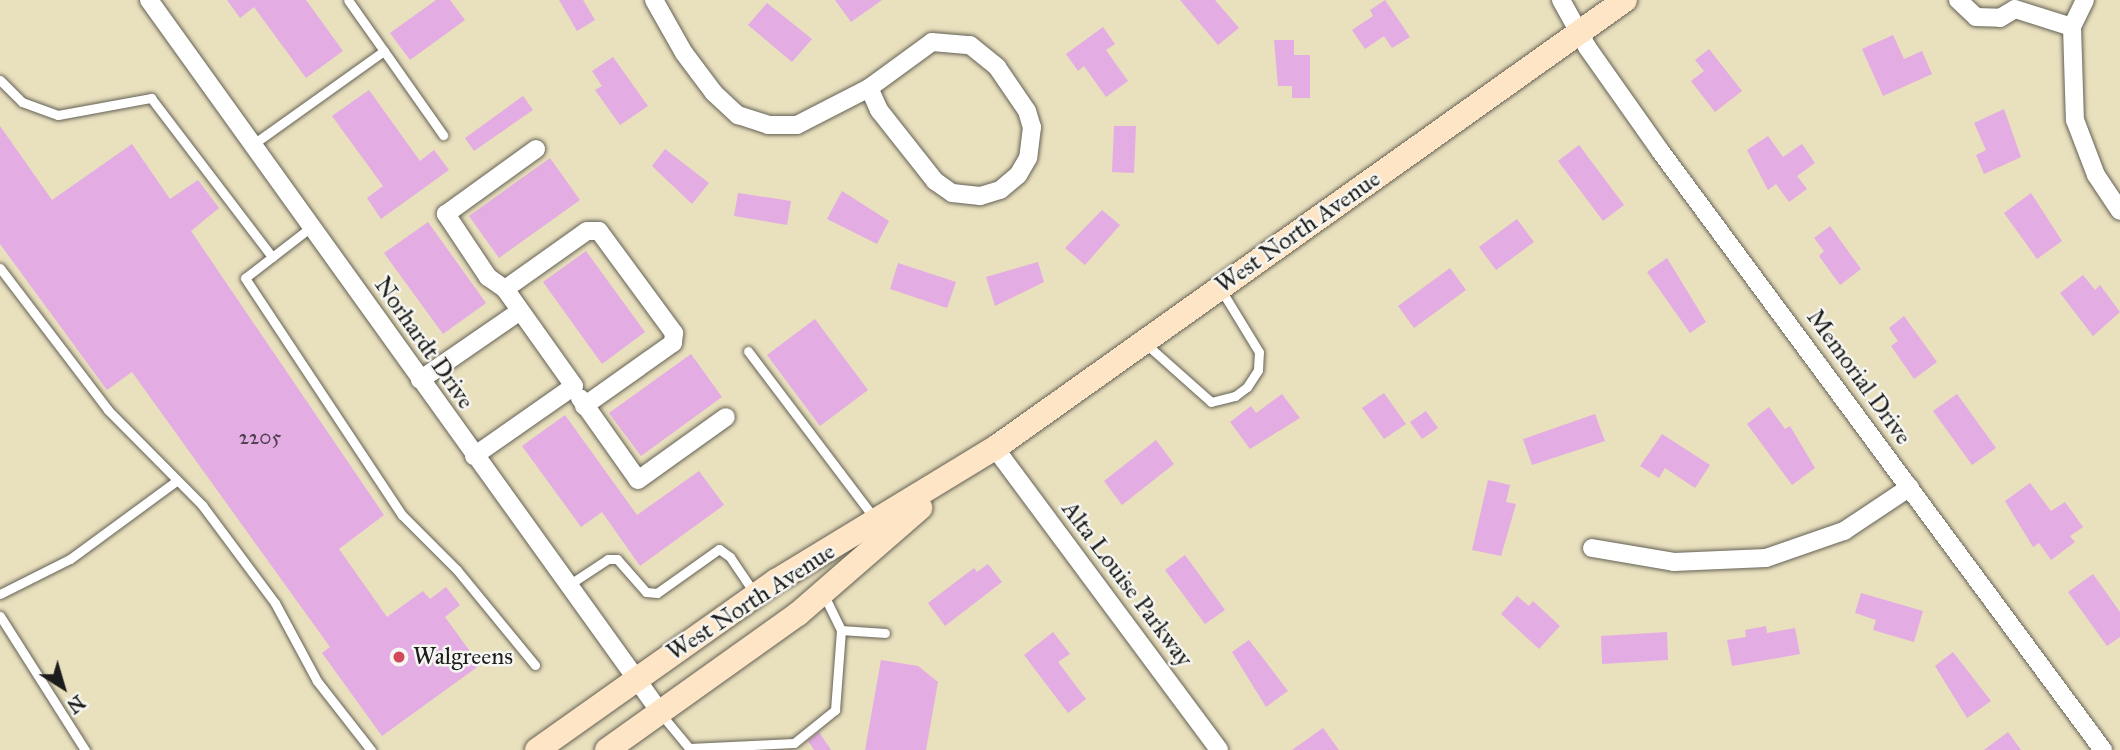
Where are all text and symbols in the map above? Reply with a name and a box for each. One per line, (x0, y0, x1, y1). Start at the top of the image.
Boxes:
street label: West North Avenue (1210, 164, 1386, 300)
street label: Norhardt Drive (368, 271, 480, 415)
street label: Memorial Drive (1800, 304, 1918, 450)
house number: 2205 (239, 424, 281, 450)
street label: Alta Louise Parkway (1055, 496, 1199, 672)
street label: West North Avenue (662, 537, 840, 667)
place label: Walgreens (413, 643, 513, 671)
marker: Walgreens (391, 649, 407, 665)
north arrow (28, 652, 98, 722)
text: N (63, 690, 89, 718)

